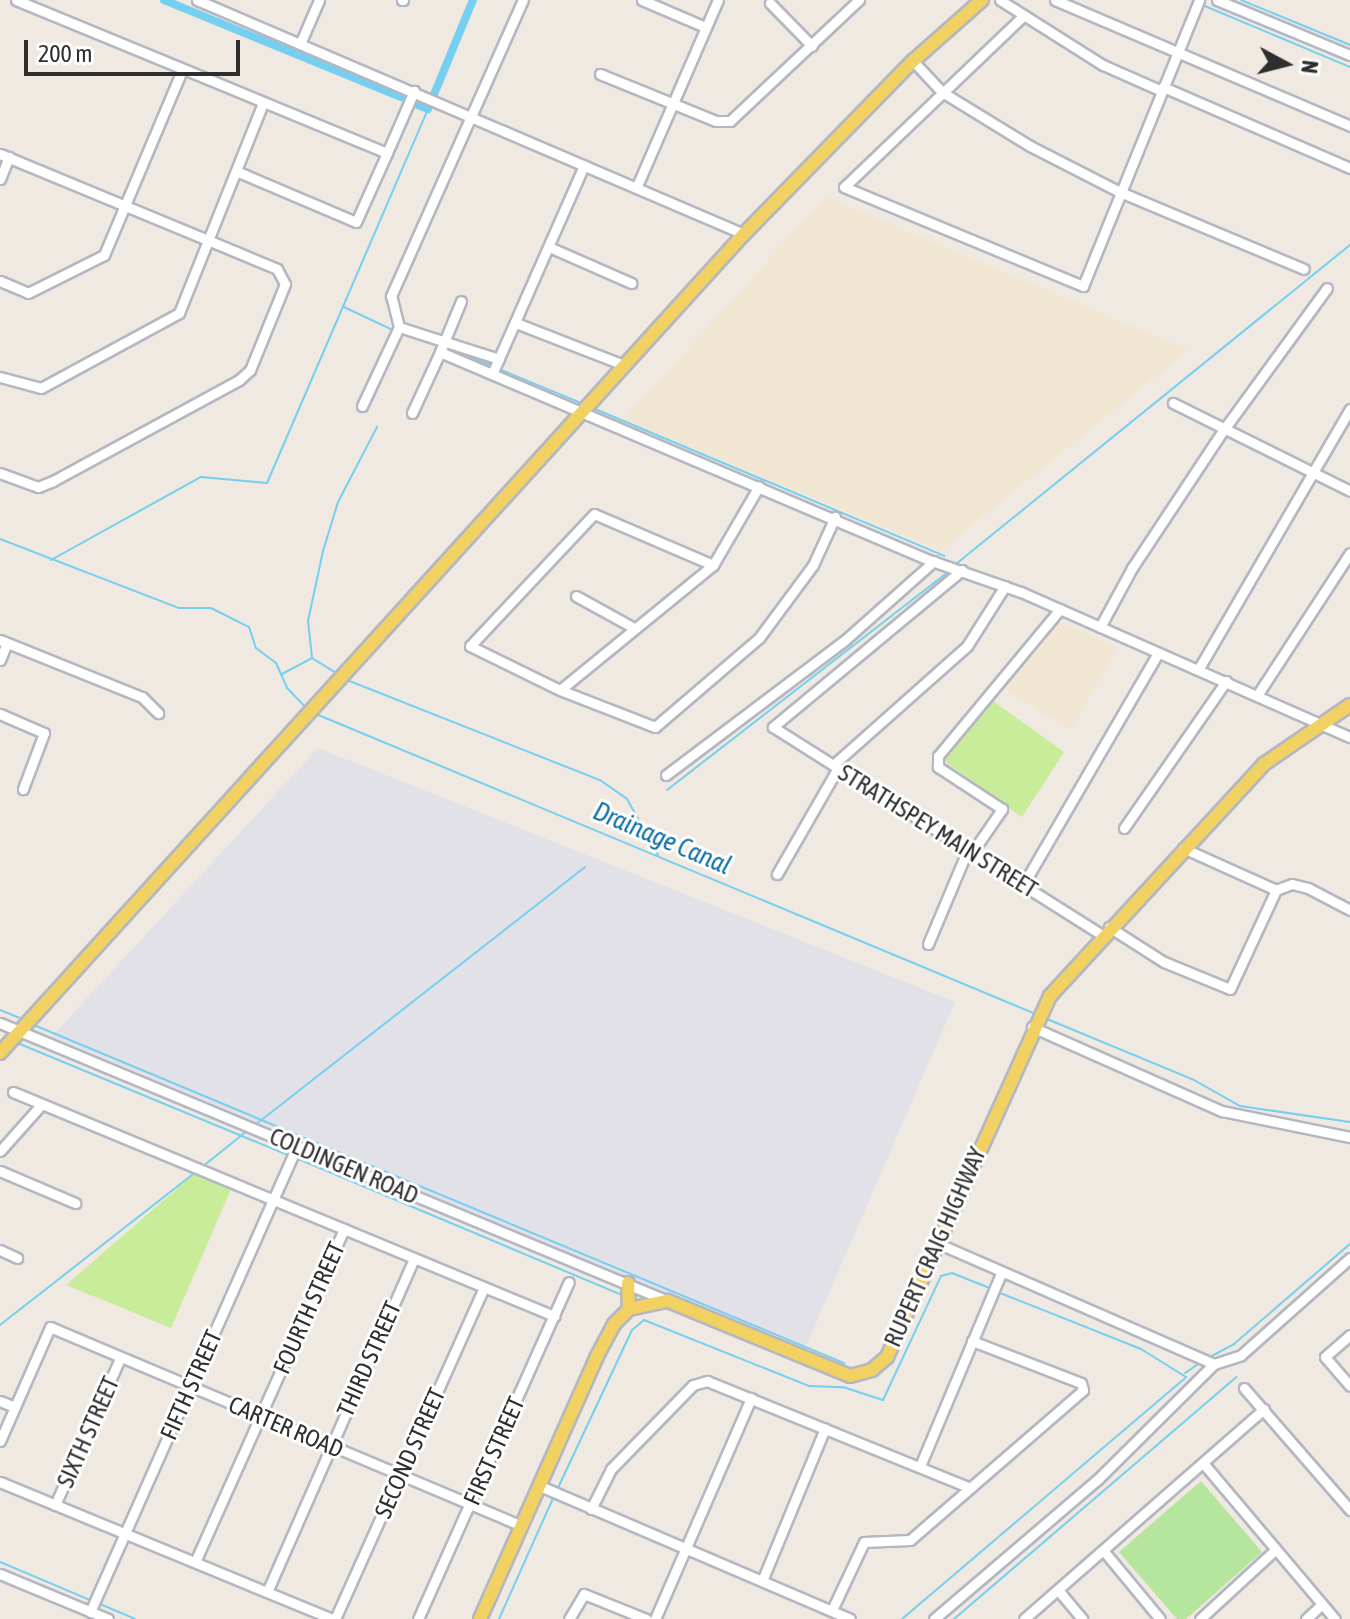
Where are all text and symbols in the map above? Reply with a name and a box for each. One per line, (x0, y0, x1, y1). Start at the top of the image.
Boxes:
scale bar (28, 24, 244, 74)
north arrow (1246, 24, 1326, 104)
text: 200 m (38, 40, 92, 67)
text: N (1296, 59, 1324, 75)
street label: STRATHSPEY MAIN STREET (833, 758, 1043, 904)
water label: Drainage Canal (588, 796, 736, 882)
street label: COLDINGEN ROAD (265, 1122, 423, 1210)
street label: RUPERT CRAIG HIGHWAY (878, 1143, 992, 1351)
street label: FOURTH STREET (267, 1238, 351, 1378)
street label: THIRD STREET (331, 1297, 407, 1421)
street label: FIFTH STREET (154, 1326, 228, 1444)
street label: SIXTH STREET (51, 1372, 125, 1492)
street label: SECOND STREET (369, 1384, 451, 1522)
street label: CARTER ROAD (224, 1390, 348, 1464)
street label: FIRST STREET (457, 1392, 531, 1510)

